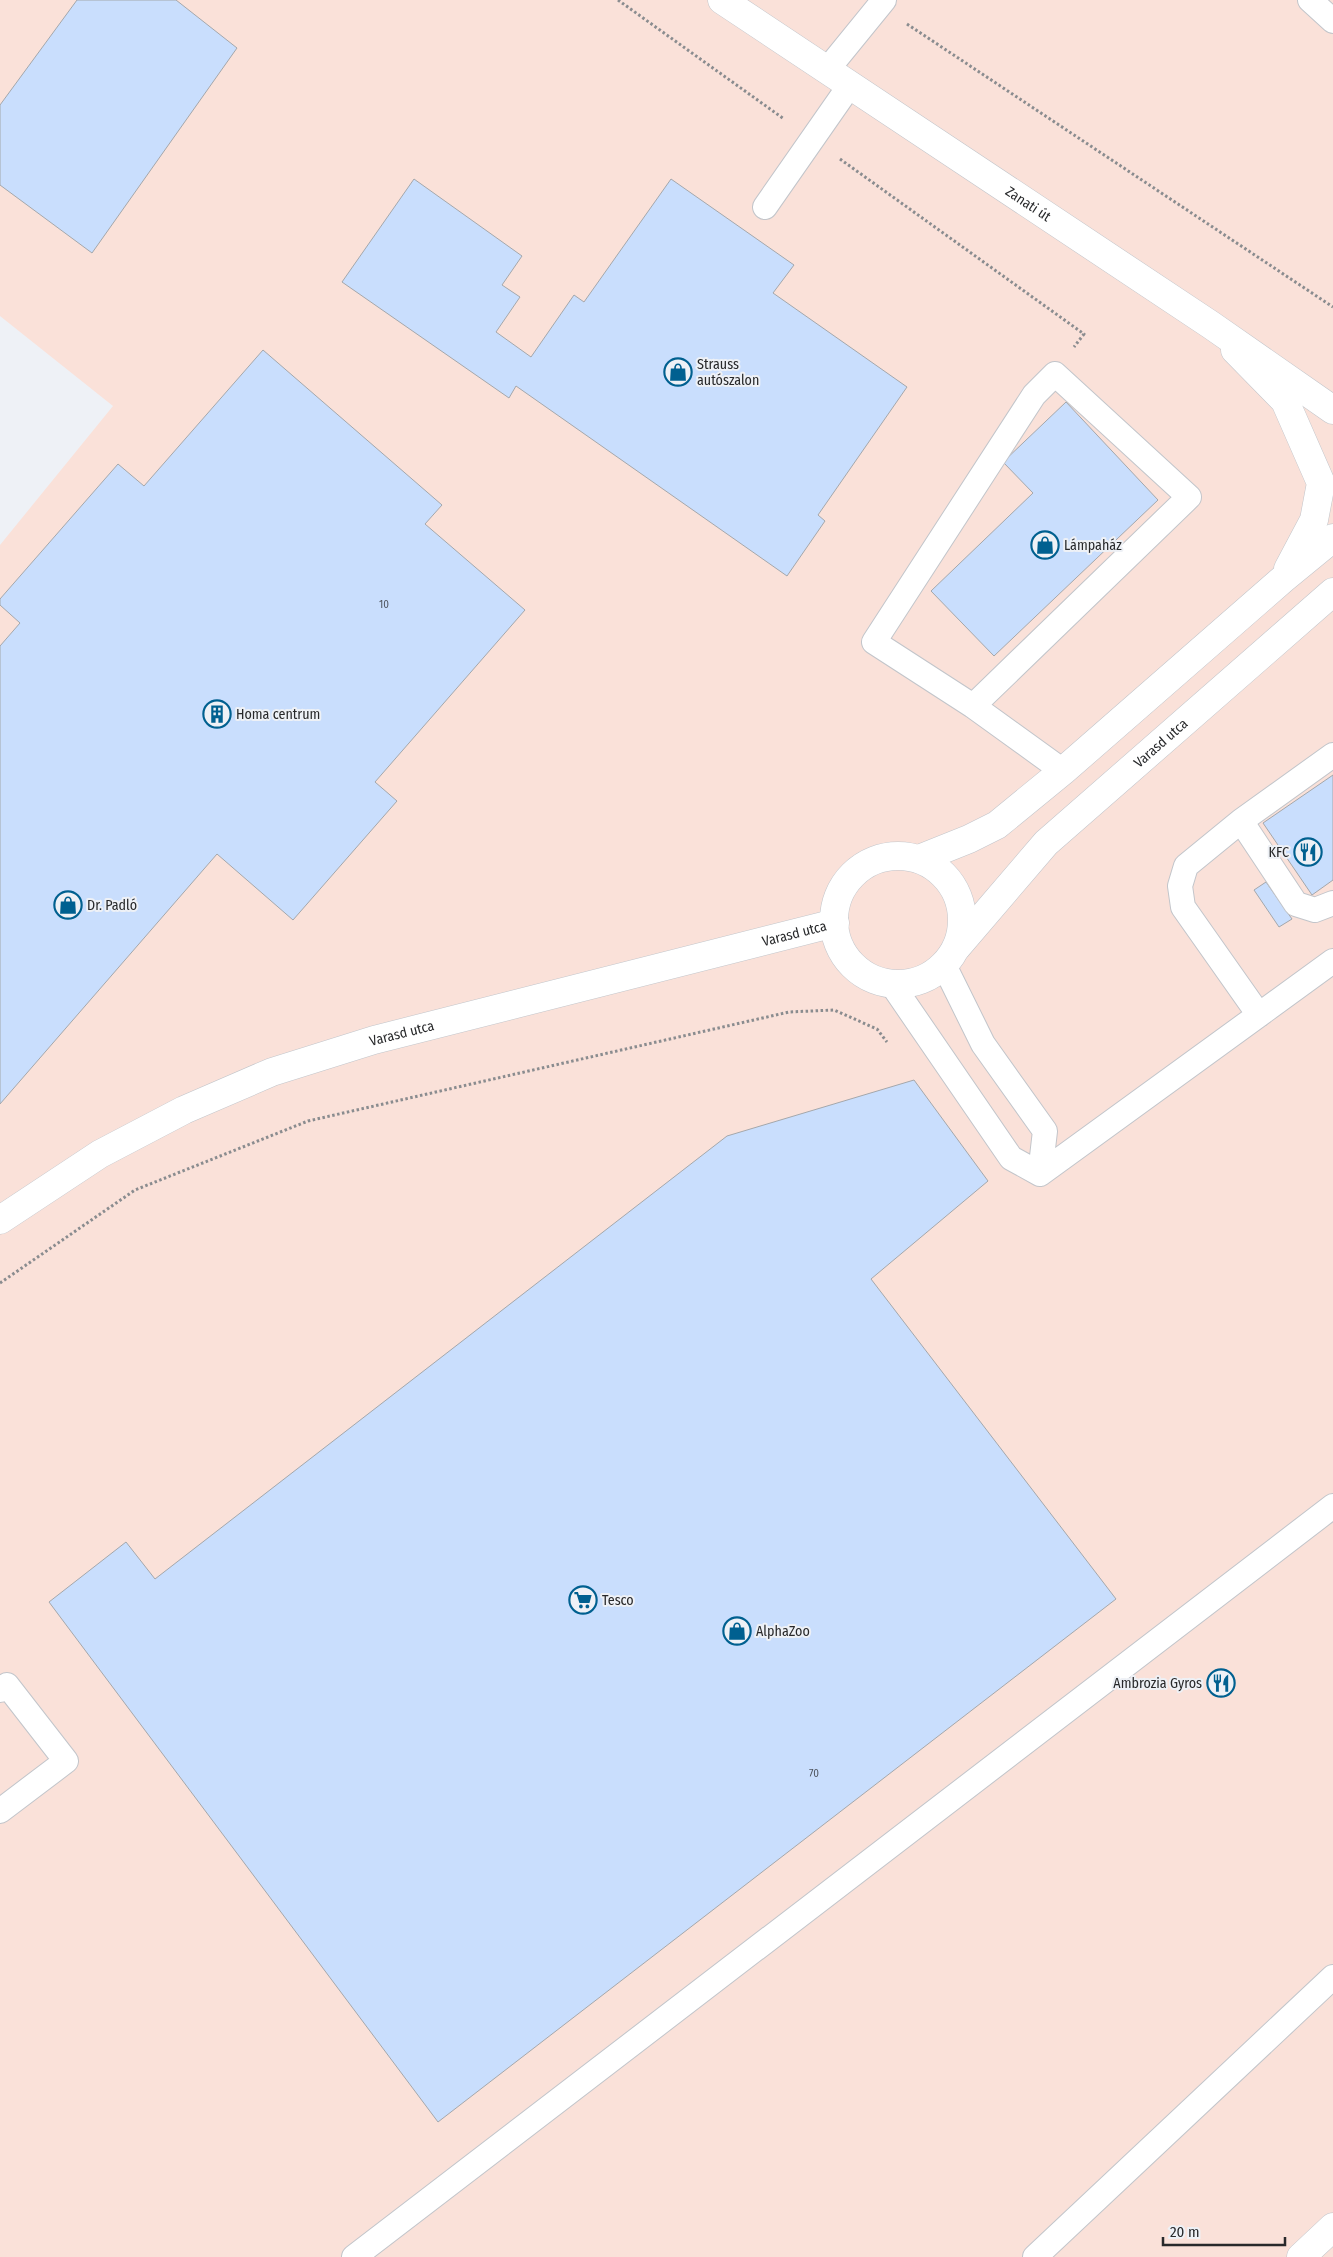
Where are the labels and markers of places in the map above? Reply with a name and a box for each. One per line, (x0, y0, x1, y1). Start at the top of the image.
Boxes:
place label: Strauss autószalon (697, 356, 759, 389)
shop icon: Strauss autószalon (663, 357, 693, 387)
shop icon: Lámpaház (1030, 530, 1060, 560)
place label: Lámpaház (1064, 537, 1122, 554)
building icon: Homa centrum (202, 699, 232, 729)
place label: Homa centrum (236, 706, 320, 723)
restaurant icon: KFC (1293, 837, 1323, 867)
place label: KFC (1269, 844, 1289, 861)
shop icon: Dr. Padló (53, 890, 83, 920)
place label: Dr. Padló (87, 897, 137, 914)
supermarket icon: Tesco (568, 1585, 598, 1615)
place label: Tesco (602, 1592, 634, 1609)
shop icon: AlphaZoo (722, 1616, 752, 1646)
place label: AlphaZoo (756, 1623, 810, 1640)
restaurant icon: Ambrozia Gyros (1206, 1668, 1236, 1698)
place label: Ambrozia Gyros (1113, 1675, 1202, 1692)

